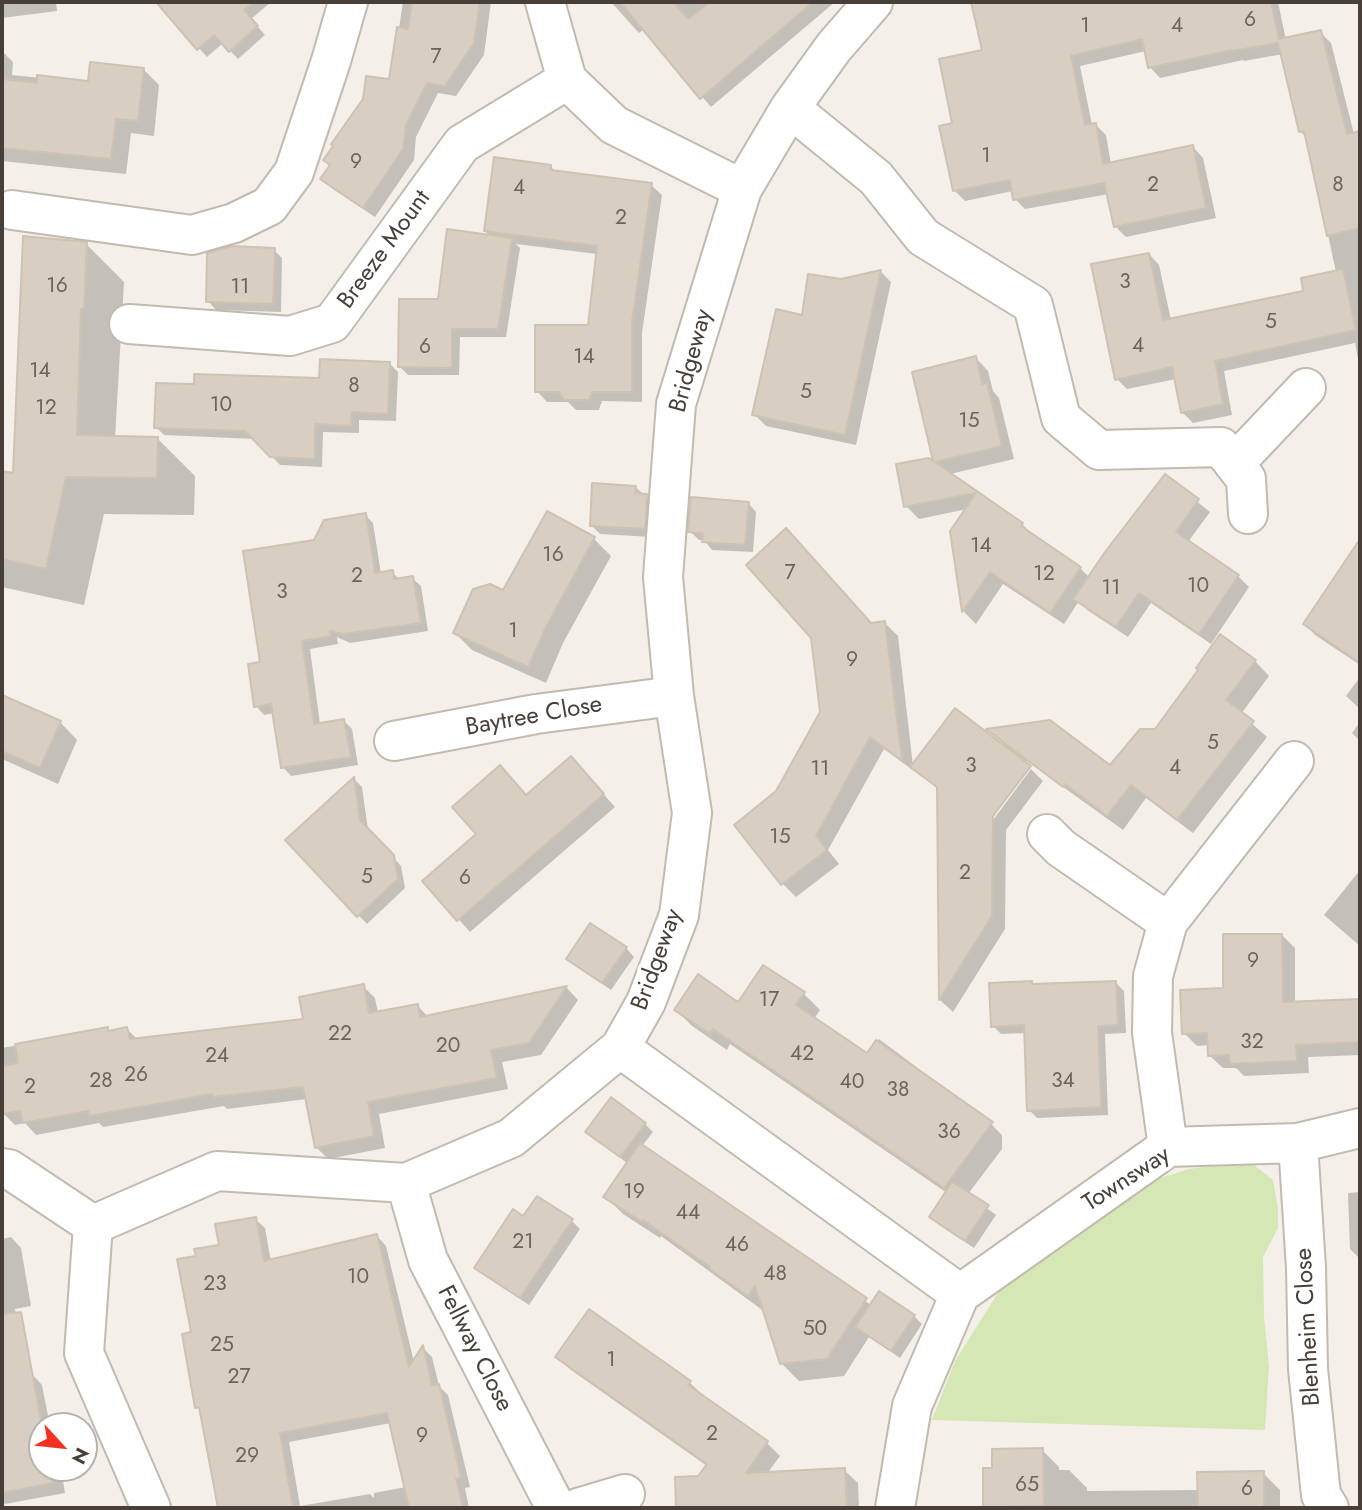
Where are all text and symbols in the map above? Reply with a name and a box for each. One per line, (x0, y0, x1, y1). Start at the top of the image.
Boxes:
house number: 6 (1244, 8, 1256, 34)
house number: 1 (1080, 14, 1090, 40)
house number: 4 (1171, 14, 1183, 40)
house number: 7 (430, 45, 442, 71)
house number: 1 (981, 144, 991, 170)
house number: 9 (350, 150, 362, 176)
house number: 2 (1147, 173, 1159, 199)
house number: 8 (1332, 173, 1344, 199)
house number: 4 (513, 176, 525, 202)
street label: Breeze Mount (332, 185, 438, 315)
house number: 2 (615, 206, 627, 232)
house number: 3 (1119, 270, 1131, 296)
house number: 16 (46, 274, 68, 300)
house number: 11 (231, 275, 249, 301)
street label: Bridgeway (664, 306, 720, 416)
house number: 5 (1265, 310, 1277, 336)
house number: 4 (1132, 334, 1144, 360)
house number: 6 (419, 335, 431, 361)
house number: 14 (573, 345, 595, 371)
house number: 14 (29, 359, 51, 385)
house number: 8 (348, 374, 360, 400)
house number: 5 (800, 380, 812, 406)
house number: 10 (210, 393, 232, 419)
house number: 12 (35, 396, 57, 422)
house number: 15 (958, 409, 980, 435)
house number: 14 (970, 534, 992, 560)
house number: 16 (542, 543, 564, 569)
house number: 7 (784, 561, 796, 587)
house number: 12 (1033, 562, 1055, 588)
house number: 2 (351, 564, 363, 590)
house number: 10 (1187, 574, 1209, 600)
house number: 11 (1102, 576, 1120, 602)
house number: 3 (276, 580, 288, 606)
house number: 1 (508, 619, 518, 645)
house number: 9 (846, 648, 858, 674)
street label: Baytree Close (464, 691, 604, 743)
house number: 5 (1207, 731, 1219, 757)
house number: 3 (965, 754, 977, 780)
house number: 4 (1169, 756, 1181, 782)
house number: 11 (811, 757, 829, 783)
house number: 15 (769, 825, 791, 851)
house number: 2 (959, 861, 971, 887)
house number: 5 (361, 865, 373, 891)
house number: 6 (459, 866, 471, 892)
street label: Bridgeway (626, 905, 690, 1015)
house number: 9 (1247, 949, 1259, 975)
house number: 17 (759, 988, 779, 1014)
house number: 22 (328, 1022, 352, 1048)
house number: 32 (1240, 1030, 1264, 1056)
house number: 20 (436, 1034, 460, 1060)
house number: 42 (790, 1042, 814, 1068)
house number: 24 (205, 1044, 229, 1070)
house number: 26 (124, 1063, 148, 1089)
house number: 28 (89, 1069, 113, 1095)
house number: 34 (1051, 1069, 1075, 1095)
house number: 40 (840, 1070, 864, 1096)
house number: 2 (24, 1075, 36, 1101)
house number: 38 (887, 1078, 909, 1104)
house number: 36 (937, 1120, 961, 1146)
street label: Townsway (1078, 1141, 1176, 1219)
house number: 19 (623, 1180, 645, 1206)
house number: 44 (676, 1201, 700, 1227)
house number: 21 (512, 1230, 534, 1256)
house number: 46 (725, 1233, 749, 1259)
street label: Blenheim Close (1290, 1247, 1328, 1407)
house number: 48 (763, 1262, 787, 1288)
house number: 10 (347, 1265, 369, 1291)
house number: 23 (203, 1272, 227, 1298)
street label: Fellway Close (430, 1281, 518, 1417)
house number: 50 (803, 1317, 827, 1343)
house number: 25 (210, 1333, 234, 1359)
house number: 1 (606, 1348, 616, 1374)
house number: 27 (228, 1365, 250, 1391)
north arrow (28, 1412, 98, 1482)
house number: 2 (706, 1422, 718, 1448)
house number: 9 (416, 1424, 428, 1450)
text: N (65, 1443, 96, 1469)
house number: 29 (235, 1444, 259, 1470)
house number: 65 (1015, 1473, 1039, 1499)
house number: 6 (1241, 1477, 1253, 1503)

